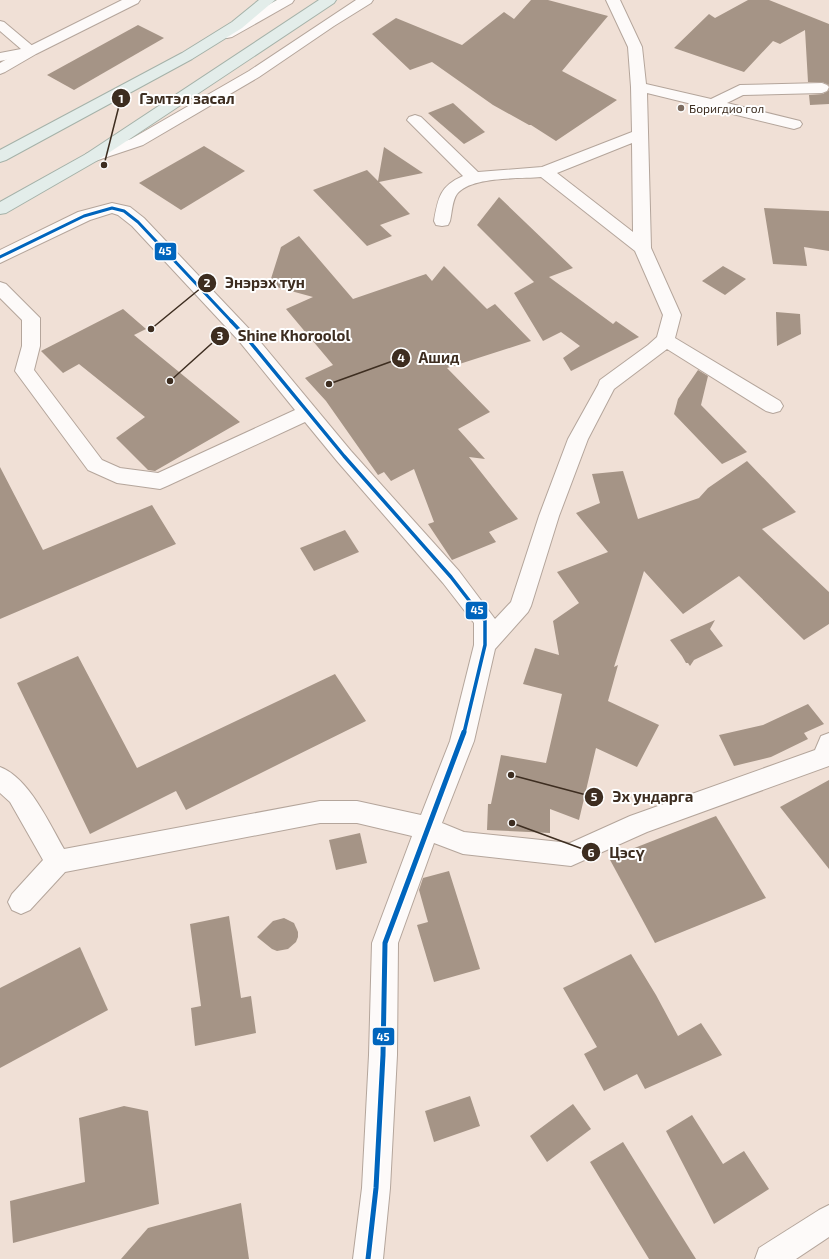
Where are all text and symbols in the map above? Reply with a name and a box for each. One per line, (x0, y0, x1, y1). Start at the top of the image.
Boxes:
callout: Гэмтэл засал (111, 85, 243, 112)
text: Гэмтэл засал (139, 89, 235, 107)
text: 1 (118, 91, 124, 105)
place label: Боригдио гол (689, 101, 764, 115)
marker: Боригдио гол (676, 103, 686, 113)
line badge: 45 (154, 242, 177, 261)
text: 45 (158, 244, 172, 257)
callout: Энэрэх тун (197, 269, 313, 296)
text: Энэрэх тун (225, 273, 305, 291)
text: 2 (204, 275, 211, 289)
callout: Shine Khoroolol (210, 322, 359, 349)
text: Shine Khoroolol (238, 326, 350, 344)
text: 3 (217, 328, 224, 342)
callout: Ашид (391, 344, 468, 371)
text: Ашид (419, 348, 460, 366)
text: 4 (397, 350, 405, 364)
line badge: 45 (465, 601, 488, 620)
text: 45 (470, 603, 484, 616)
callout: Эх ундарга (584, 783, 701, 810)
text: Эх ундарга (613, 787, 693, 805)
text: 5 (591, 789, 598, 803)
callout: Цэсү (581, 839, 653, 866)
text: Цэсү (609, 843, 646, 861)
text: 6 (587, 845, 595, 859)
line badge: 45 (372, 1027, 395, 1046)
text: 45 (376, 1030, 390, 1043)

